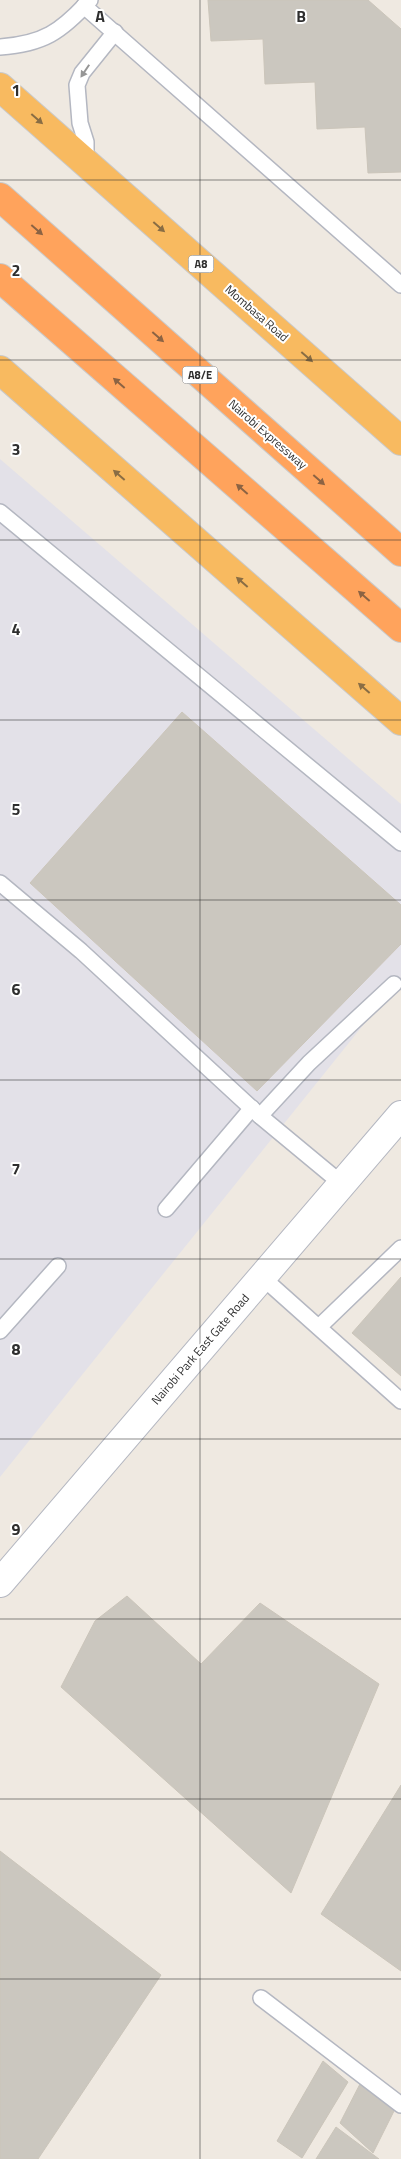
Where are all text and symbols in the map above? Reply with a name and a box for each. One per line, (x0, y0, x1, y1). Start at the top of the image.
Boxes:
text: A (95, 4, 105, 28)
text: B (296, 4, 306, 28)
one-way arrow (80, 64, 90, 77)
text: 1 (12, 78, 20, 102)
one-way arrow (30, 114, 43, 125)
one-way arrow (152, 221, 164, 233)
one-way arrow (30, 224, 43, 235)
road number: A8 (188, 255, 214, 272)
text: 2 (12, 258, 20, 282)
street label: Mombasa Road (221, 280, 293, 346)
one-way arrow (152, 331, 164, 343)
one-way arrow (300, 352, 313, 363)
road number: A8/E (182, 366, 218, 384)
one-way arrow (113, 377, 126, 388)
street label: Nairobi Expressway (224, 394, 312, 474)
text: 3 (12, 437, 20, 461)
one-way arrow (114, 469, 126, 481)
one-way arrow (313, 474, 325, 486)
one-way arrow (235, 484, 248, 495)
one-way arrow (236, 576, 248, 588)
one-way arrow (359, 590, 371, 602)
text: 4 (12, 617, 21, 641)
one-way arrow (358, 683, 371, 694)
text: 5 (12, 797, 21, 821)
text: 6 (12, 977, 21, 1001)
text: 7 (12, 1157, 20, 1181)
street label: Nairobi Park East Gate Road (146, 1289, 254, 1409)
text: 8 (12, 1337, 21, 1361)
text: 9 (12, 1517, 21, 1541)

